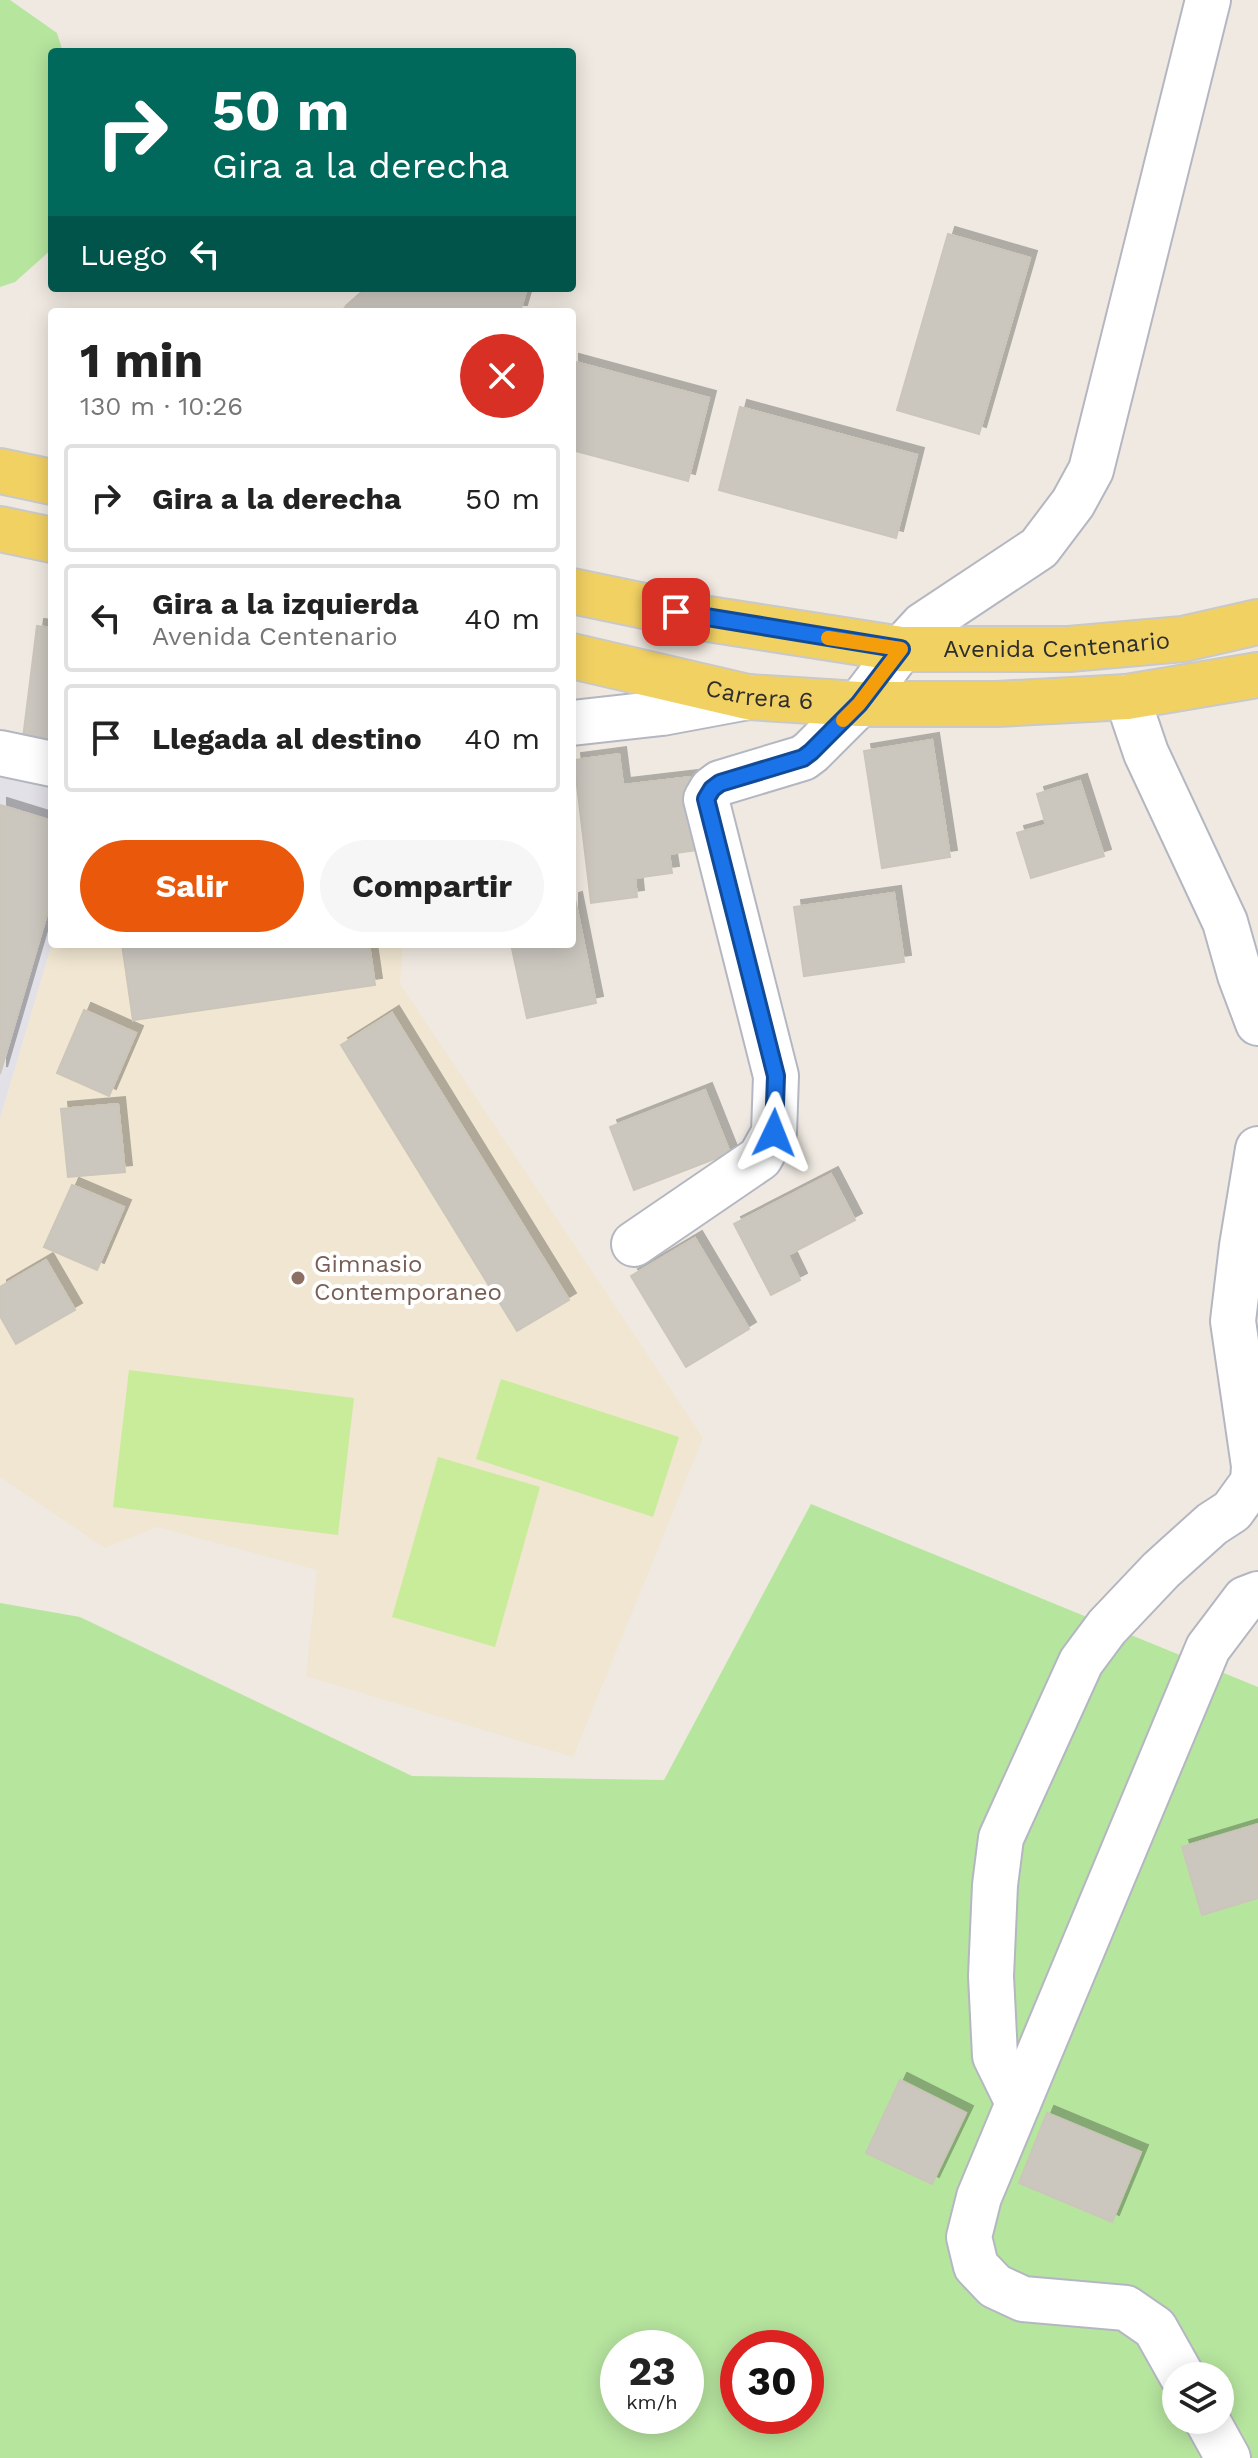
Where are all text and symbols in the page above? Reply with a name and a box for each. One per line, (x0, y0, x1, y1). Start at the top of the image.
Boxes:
text: 50 m (212, 78, 349, 144)
icon: right (80, 80, 184, 184)
text: Gira a la derecha (212, 145, 509, 187)
icon: left (183, 232, 227, 276)
text: Luego (80, 237, 167, 272)
text: 1 min (80, 332, 203, 389)
button: close (460, 334, 544, 418)
text: 130 m · 10:26 (80, 391, 243, 421)
icon: right (84, 476, 128, 520)
text: Gira a la derecha (152, 481, 401, 516)
text: 50 m (465, 481, 540, 516)
pin (642, 578, 710, 646)
text: Gira a la izquierda (152, 586, 419, 621)
icon: arrive (654, 590, 698, 634)
icon: left (84, 596, 128, 640)
text: 40 m (464, 601, 540, 636)
text: Avenida Centenario (152, 621, 398, 651)
street label: Avenida Centenario (943, 626, 1171, 663)
street label: Carrera 6 (703, 674, 814, 715)
icon: arrive (84, 716, 128, 760)
text: Llegada al destino (152, 721, 422, 756)
text: 40 m (464, 721, 540, 756)
button: Salir (80, 840, 304, 932)
button: Compartir (320, 840, 544, 932)
position arrow (732, 1091, 816, 1175)
place label: Gimnasio Contemporaneo (314, 1250, 502, 1306)
marker: Gimnasio Contemporaneo (289, 1269, 307, 1287)
speed limit sign: 30 (720, 2330, 824, 2434)
text: 23 (628, 2348, 676, 2395)
map controls (1162, 2362, 1234, 2434)
button: layers (1162, 2362, 1234, 2434)
text: km/h (626, 2390, 678, 2414)

